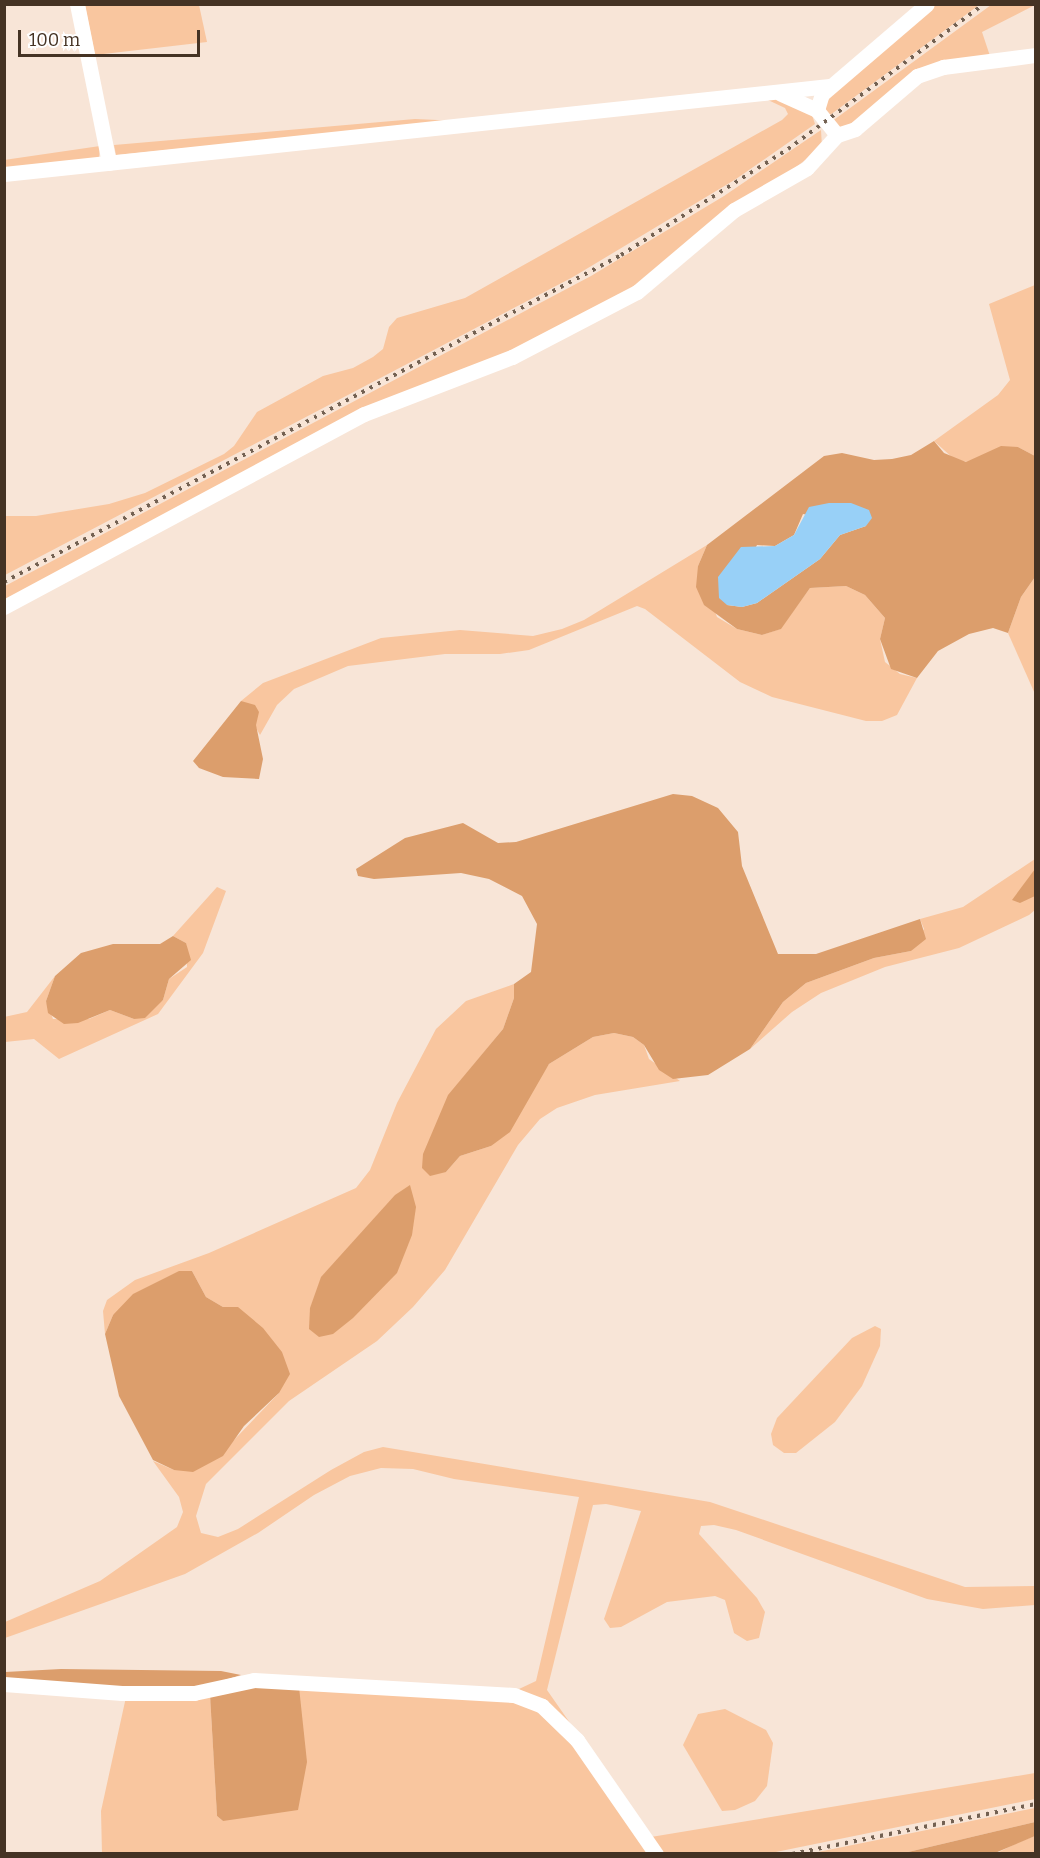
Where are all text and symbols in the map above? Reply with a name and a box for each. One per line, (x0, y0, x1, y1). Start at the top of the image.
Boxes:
scale bar (21, 18, 202, 56)
text: 100 m (29, 29, 80, 51)

